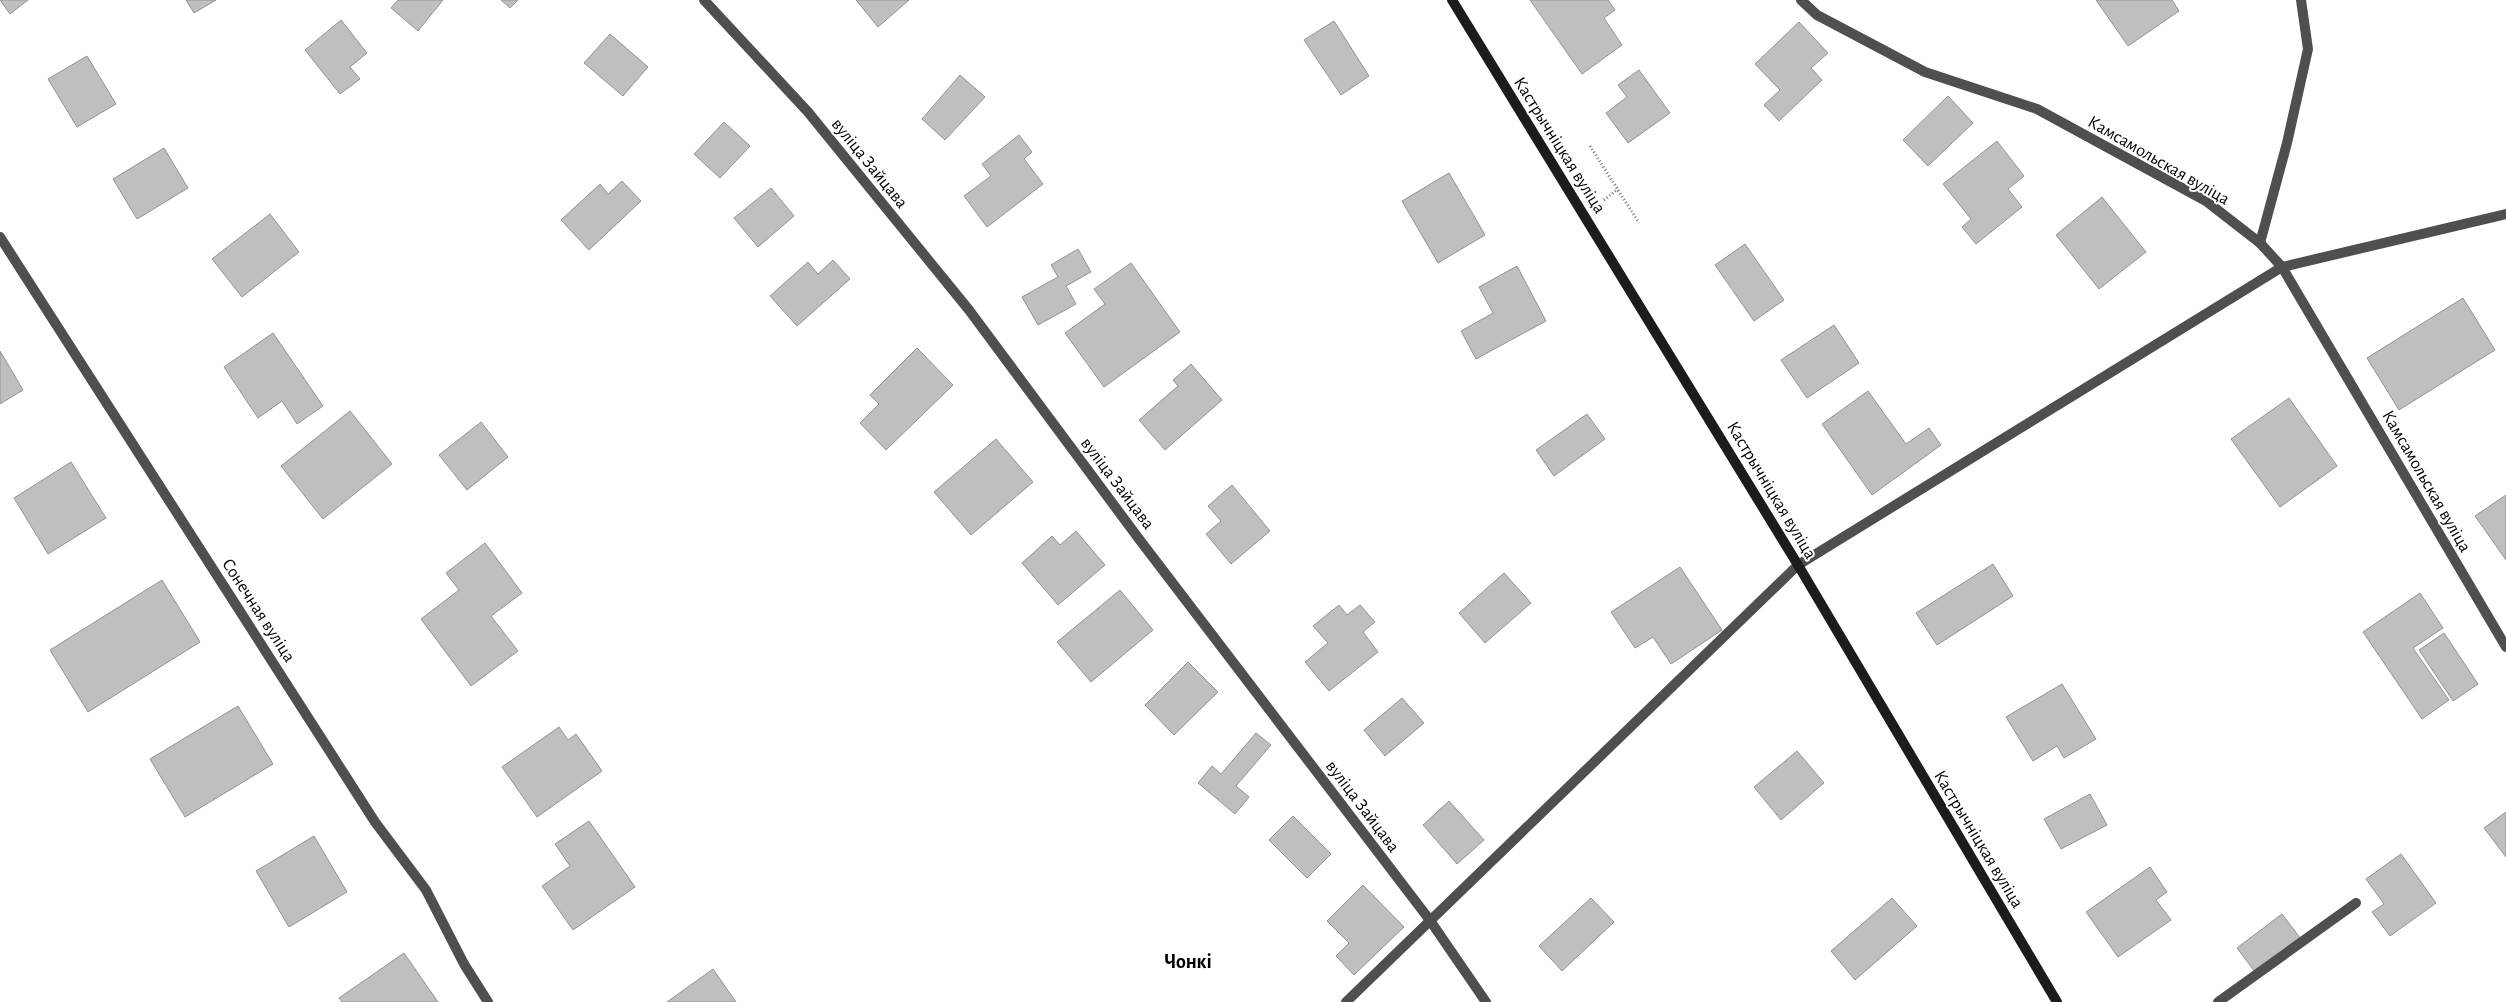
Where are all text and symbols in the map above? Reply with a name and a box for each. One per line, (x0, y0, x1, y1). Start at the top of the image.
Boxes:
street label: Кастрычніцкая вуліца (1510, 74, 1608, 217)
street label: Камсамольская вуліца (2085, 113, 2232, 209)
street label: вуліца Зайцава (828, 115, 911, 212)
street label: Камсамольская вуліца (2378, 408, 2474, 555)
street label: Кастрычніцкая вуліца (1723, 419, 1819, 562)
street label: вуліца Зайцава (1077, 434, 1157, 533)
street label: Сонечная вуліца (218, 556, 298, 665)
street label: вуліца Зайцава (1322, 757, 1402, 856)
street label: Кастрычніцкая вуліца (1930, 768, 2026, 911)
district label: Чонкі (1164, 952, 1212, 972)

